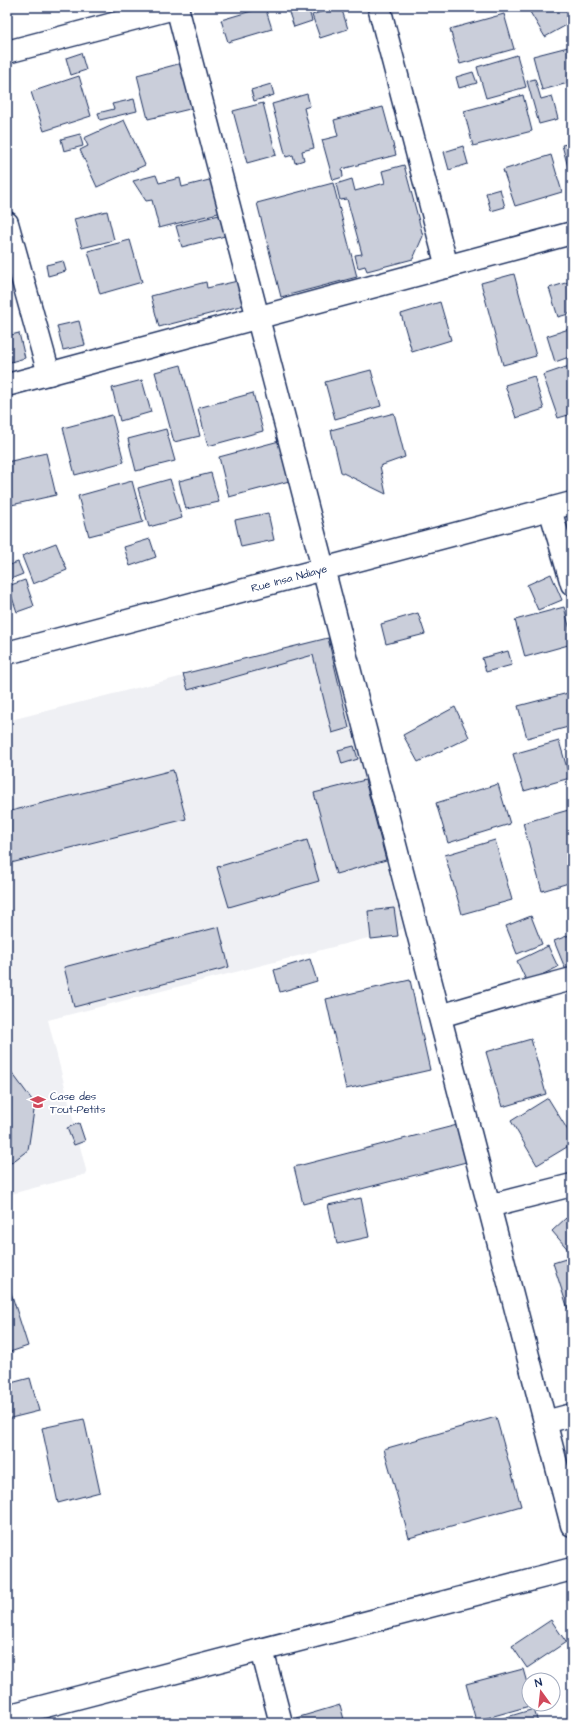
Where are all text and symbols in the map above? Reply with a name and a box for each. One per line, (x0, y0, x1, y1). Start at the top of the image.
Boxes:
street label: Rue Insa Ndiaye (249, 561, 329, 597)
place label: Case des Tout-Petits (50, 1089, 106, 1117)
school or university icon: Case des Tout-Petits (29, 1093, 47, 1111)
north arrow (521, 1672, 561, 1712)
text: N (533, 1675, 544, 1691)

